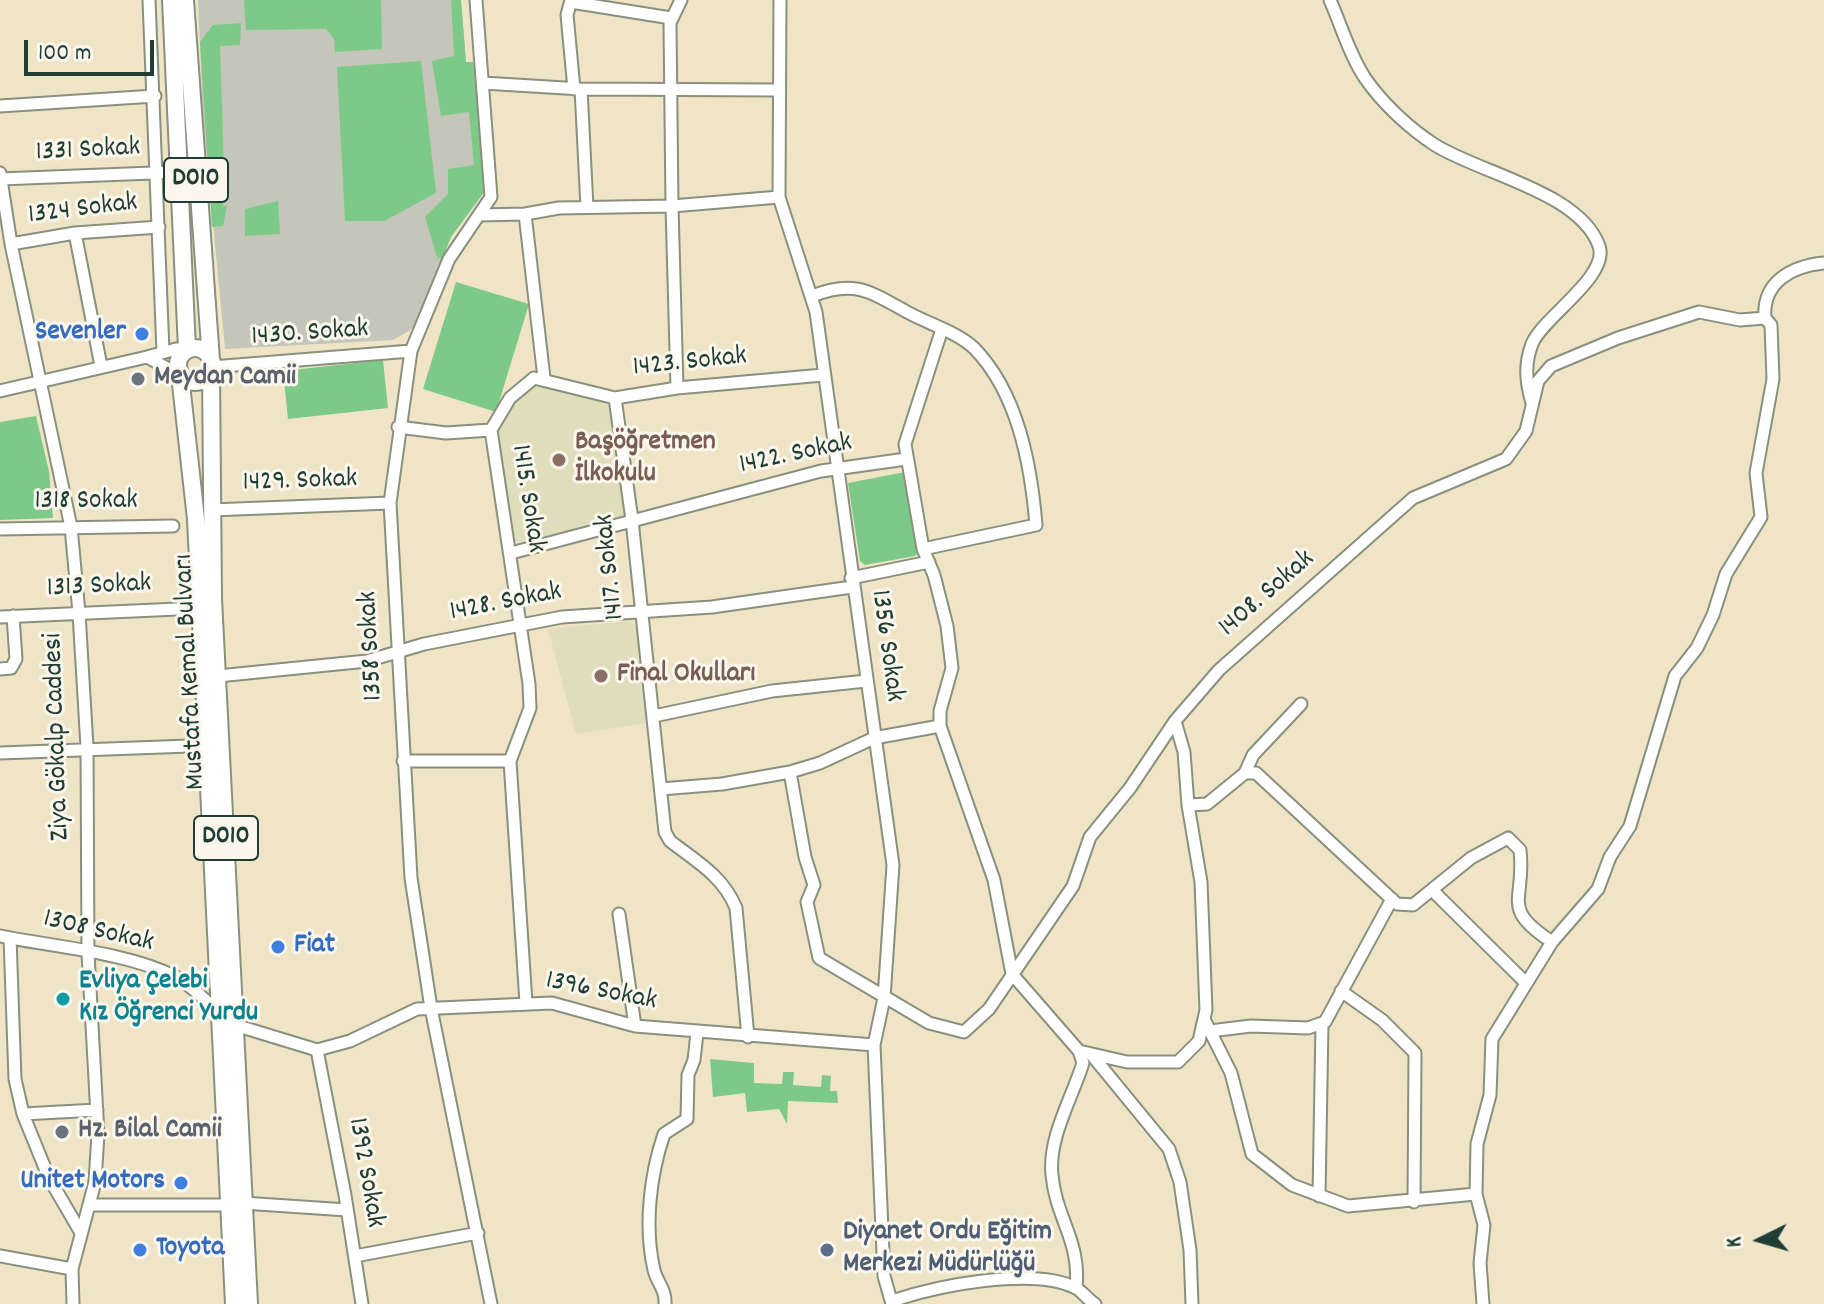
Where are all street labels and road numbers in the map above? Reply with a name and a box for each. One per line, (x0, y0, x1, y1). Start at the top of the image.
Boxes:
street label: 1331 Sokak (35, 132, 141, 172)
road number: D010 (164, 158, 228, 202)
street label: 1324 Sokak (26, 188, 140, 234)
street label: 1430. Sokak (250, 314, 370, 356)
street label: 1423. Sokak (631, 341, 749, 387)
street label: 1422. Sokak (737, 428, 855, 484)
street label: 1415. Sokak (501, 443, 551, 555)
street label: 1429. Sokak (242, 464, 358, 502)
street label: 1318 Sokak (34, 486, 138, 520)
street label: 1417. Sokak (590, 512, 634, 622)
street label: 1408. Sokak (1213, 544, 1323, 646)
street label: Mustafa Kemal Bulvarı (169, 553, 215, 791)
street label: 1313 Sokak (46, 568, 152, 608)
street label: 1428. Sokak (447, 577, 565, 631)
street label: 1356 Sokak (861, 588, 909, 704)
street label: 1358 Sokak (353, 590, 393, 702)
street label: Ziya Gökalp Caddesi (39, 632, 79, 842)
road number: D010 (194, 816, 258, 860)
street label: 1308 Sokak (39, 904, 157, 962)
street label: 1396 Sokak (543, 966, 659, 1020)
street label: 1392 Sokak (338, 1115, 390, 1231)

